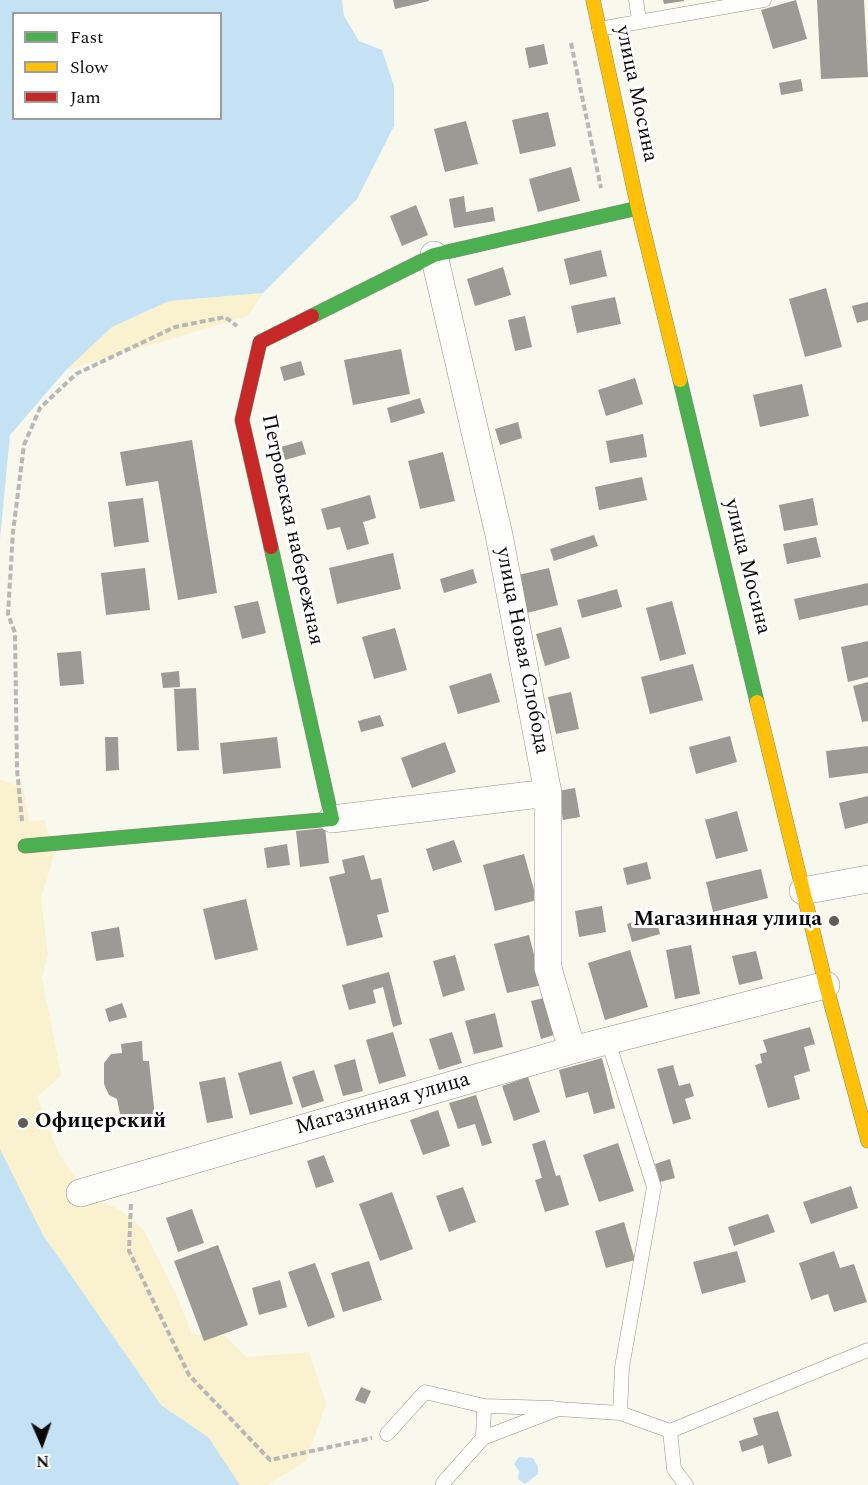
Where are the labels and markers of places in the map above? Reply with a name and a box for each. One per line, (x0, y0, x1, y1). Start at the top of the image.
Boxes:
place label: Магазинная улица (633, 908, 822, 934)
marker: Магазинная улица (827, 914, 841, 928)
place label: Офицерский (35, 1110, 166, 1136)
marker: Офицерский (16, 1116, 30, 1130)

